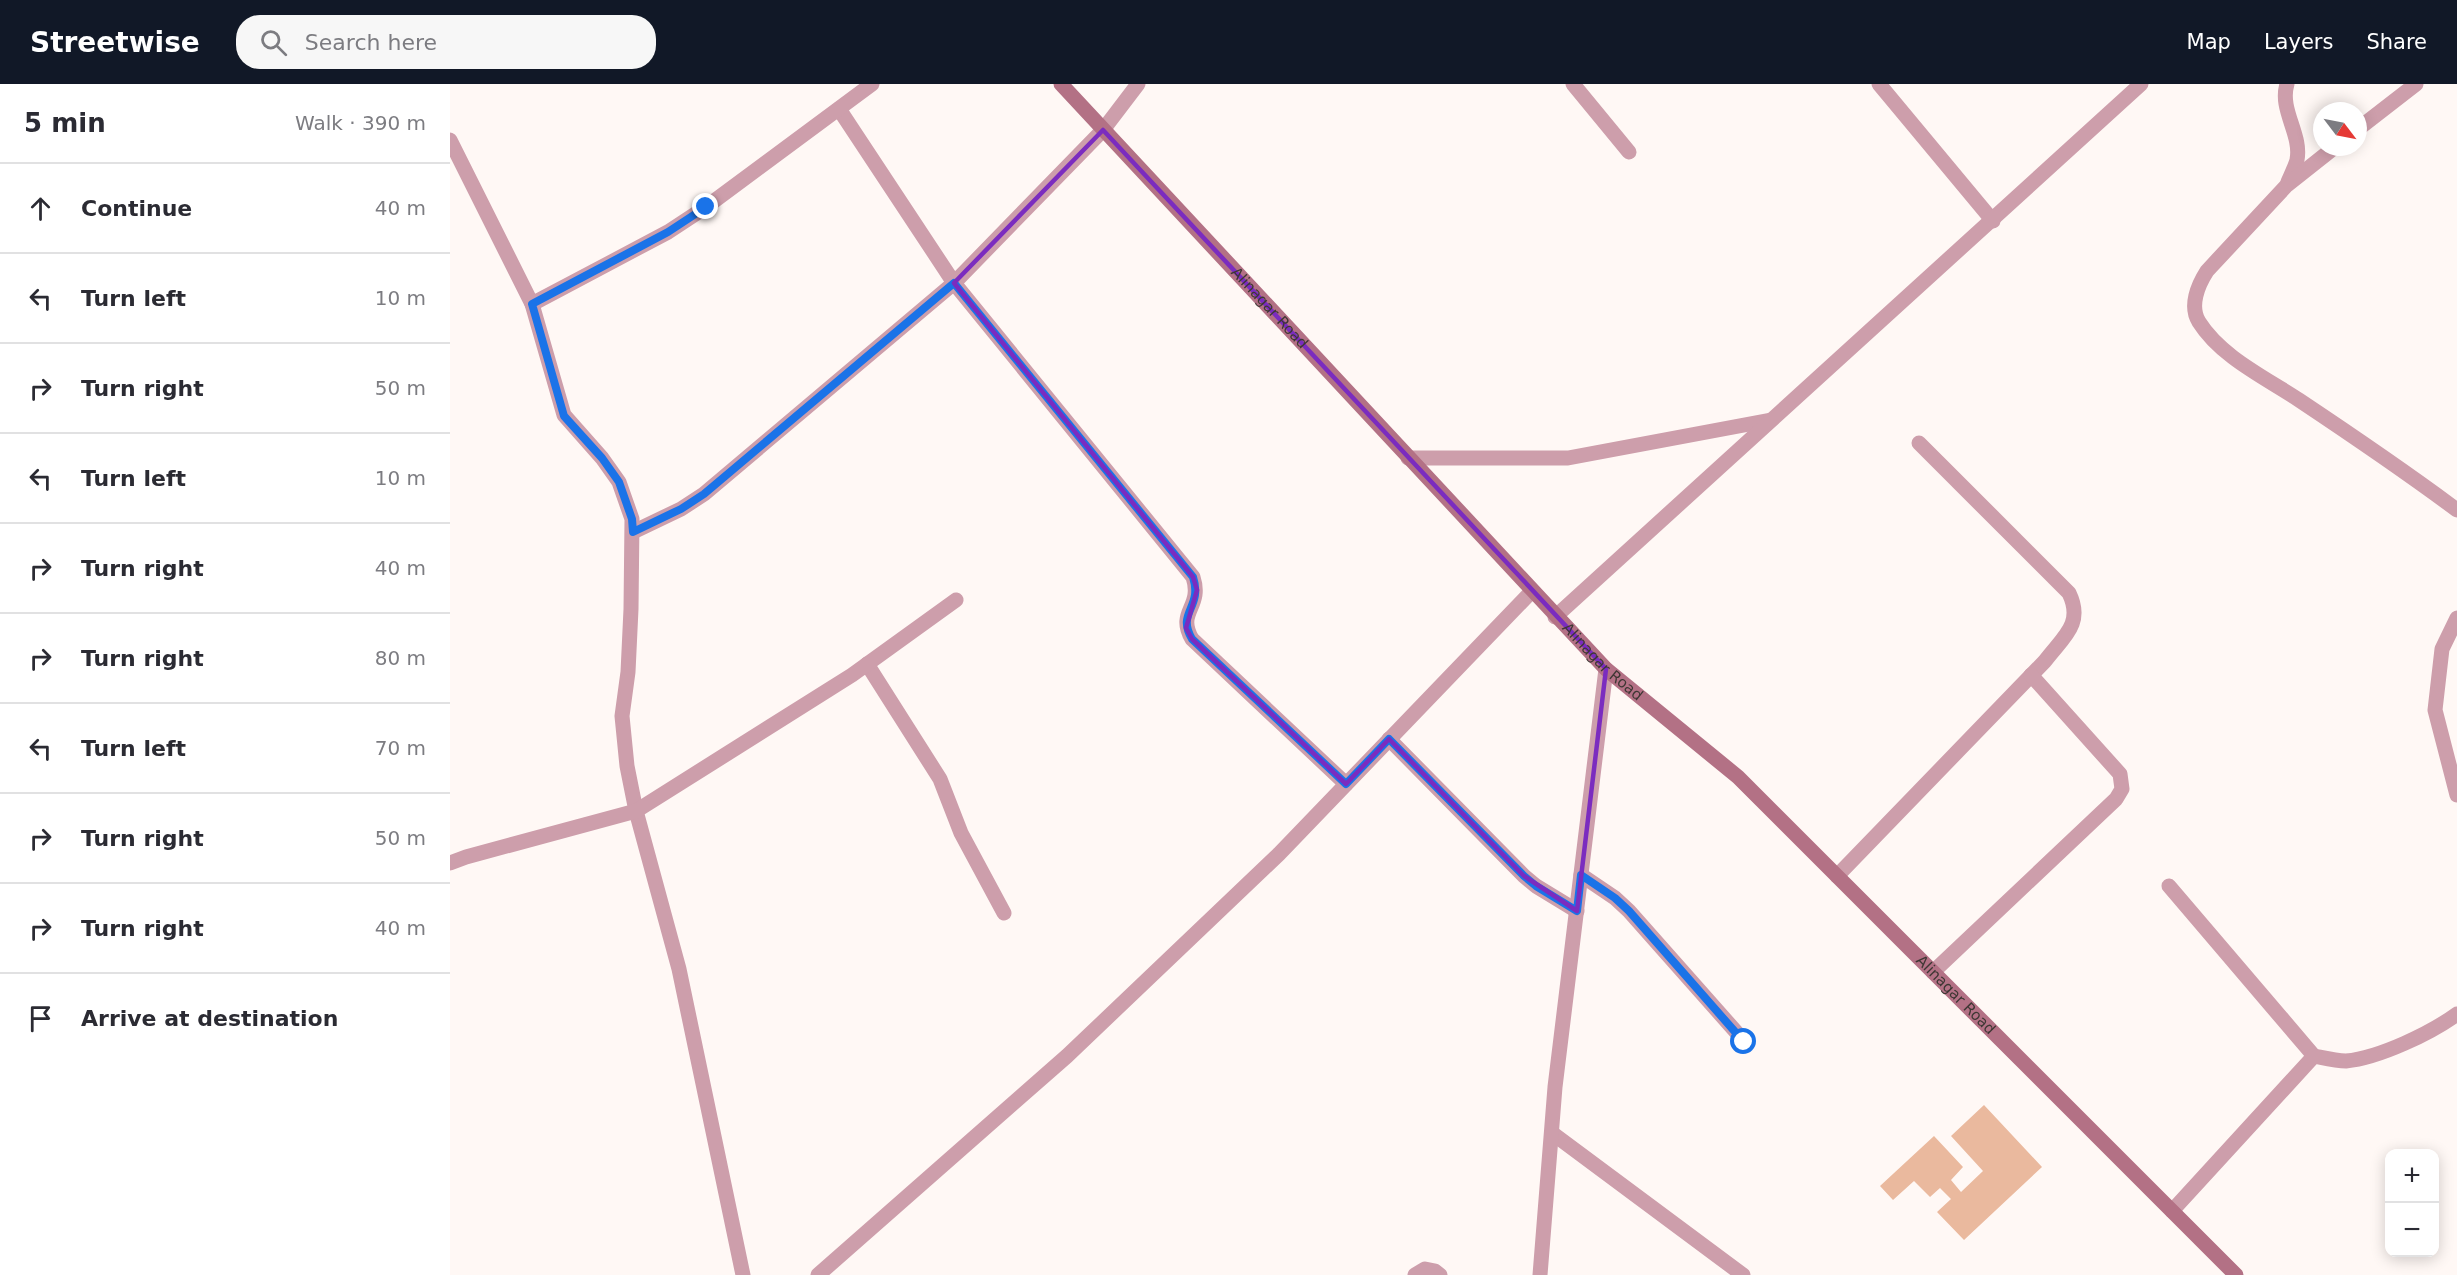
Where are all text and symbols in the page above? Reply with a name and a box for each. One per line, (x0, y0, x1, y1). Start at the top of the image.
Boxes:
search box (236, 15, 656, 69)
text: Streetwise (30, 26, 200, 59)
icon: search (257, 26, 290, 59)
text: Search here (305, 30, 437, 55)
text: Map (2187, 30, 2231, 54)
text: Layers (2264, 30, 2333, 54)
text: Share (2366, 30, 2427, 54)
north arrow (2313, 102, 2367, 156)
text: 5 min (24, 108, 106, 138)
text: Walk · 390 m (295, 111, 426, 135)
icon: ahead (24, 192, 57, 225)
route end (692, 193, 718, 219)
text: Continue (81, 196, 192, 221)
text: 40 m (375, 196, 426, 220)
street label: Alinagar Road (1227, 263, 1312, 352)
icon: left (24, 282, 57, 315)
text: Turn left (81, 286, 186, 311)
text: 10 m (375, 286, 426, 310)
icon: right (24, 372, 57, 405)
text: Turn right (81, 376, 204, 401)
text: 50 m (375, 376, 426, 400)
icon: left (24, 462, 57, 495)
text: Turn left (81, 466, 186, 491)
text: 10 m (375, 466, 426, 490)
icon: right (24, 552, 57, 585)
text: Turn right (81, 556, 204, 581)
text: 40 m (375, 556, 426, 580)
street label: Alinagar Road (1559, 619, 1646, 704)
icon: right (24, 642, 57, 675)
text: Turn right (81, 646, 204, 671)
text: 80 m (375, 646, 426, 670)
icon: left (24, 732, 57, 765)
text: Turn left (81, 736, 186, 761)
text: 70 m (375, 736, 426, 760)
icon: right (24, 822, 57, 855)
text: Turn right (81, 826, 204, 851)
text: 50 m (375, 826, 426, 850)
icon: right (24, 912, 57, 945)
text: Turn right (81, 916, 204, 941)
text: 40 m (375, 916, 426, 940)
street label: Alinagar Road (1912, 951, 1999, 1038)
icon: arrive (24, 1002, 57, 1035)
text: Arrive at destination (81, 1006, 338, 1031)
route start (1730, 1028, 1756, 1054)
map controls (2385, 1149, 2439, 1257)
button: + (2385, 1149, 2439, 1203)
button: − (2385, 1203, 2439, 1257)

